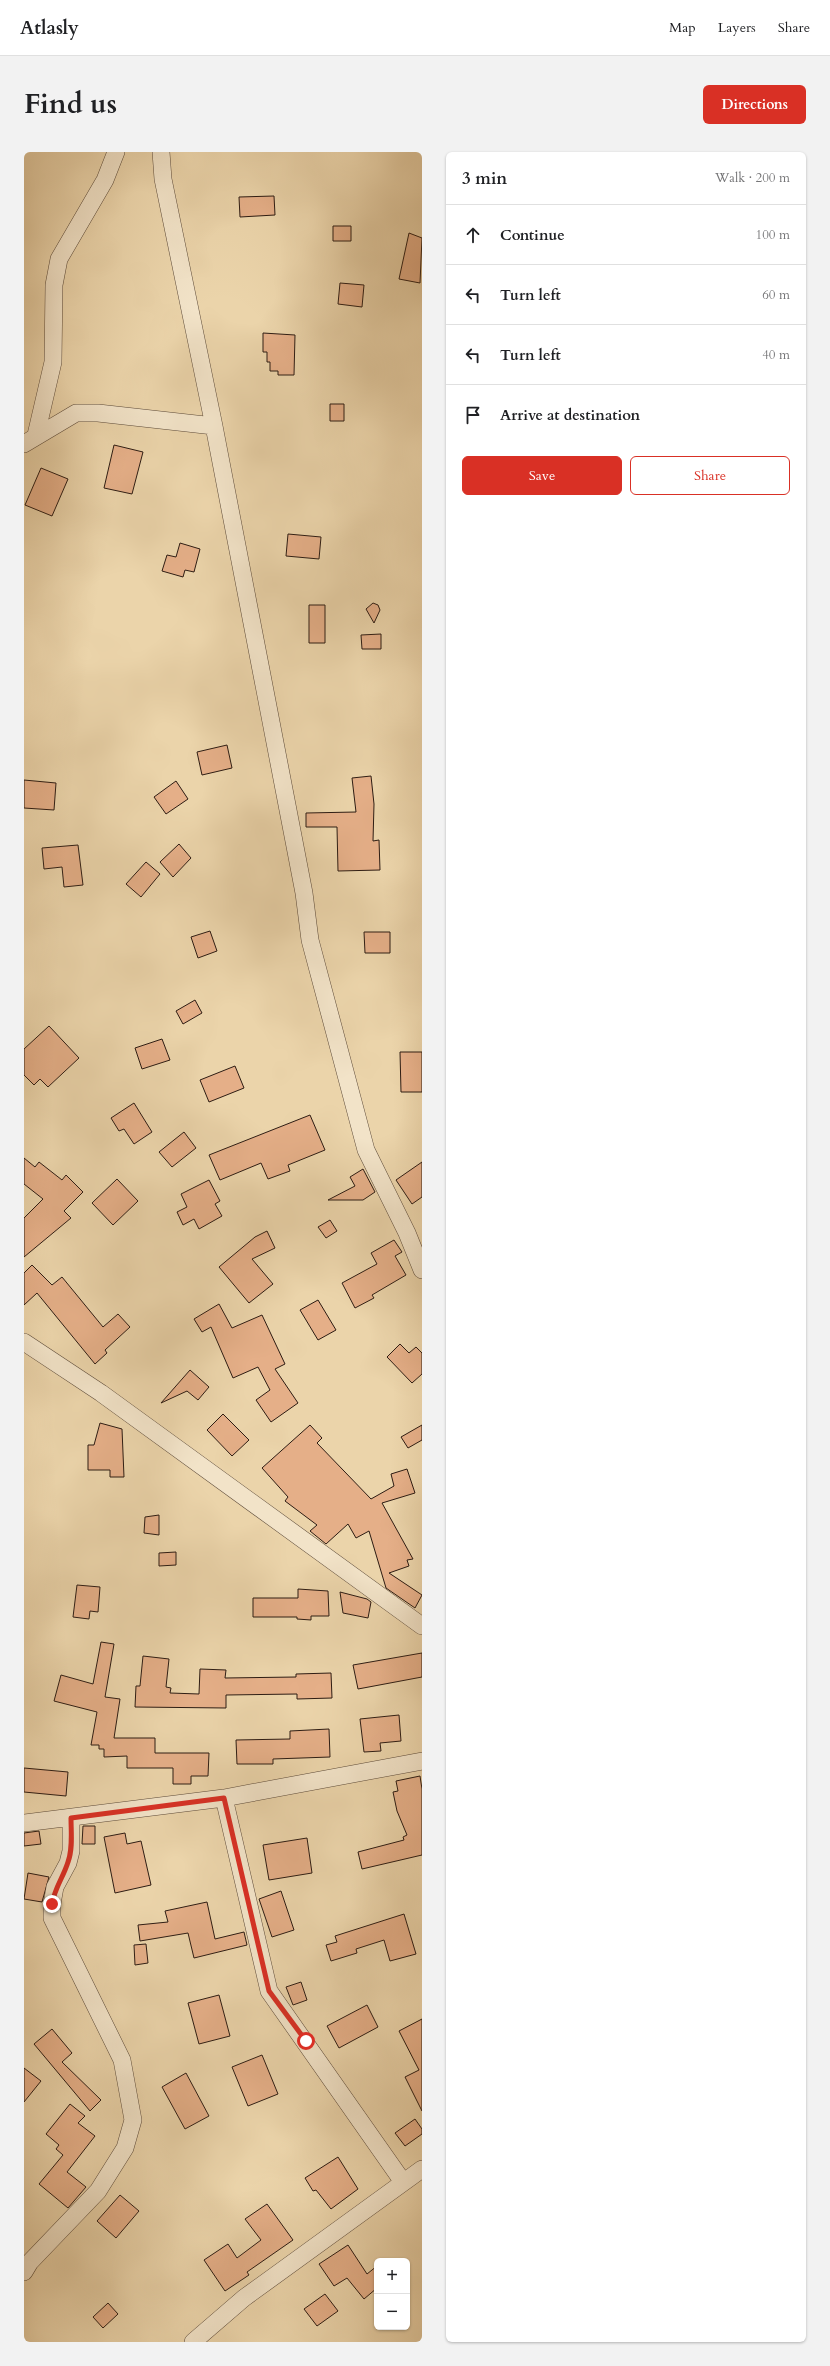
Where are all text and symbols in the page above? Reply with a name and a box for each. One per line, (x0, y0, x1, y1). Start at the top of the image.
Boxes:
text: Atlasly (20, 15, 79, 41)
text: Map (669, 18, 696, 37)
text: Layers (718, 18, 756, 37)
text: Share (778, 18, 810, 37)
text: Find us (24, 85, 117, 123)
button: Directions (703, 85, 806, 124)
text: 3 min (462, 167, 507, 190)
text: Walk · 200 m (715, 169, 790, 187)
icon: ahead (462, 224, 484, 246)
text: Continue (500, 225, 565, 245)
text: 100 m (756, 226, 790, 244)
icon: left (462, 284, 484, 306)
text: Turn left (500, 285, 561, 305)
text: 60 m (762, 286, 790, 304)
icon: left (462, 344, 484, 366)
text: Turn left (500, 345, 561, 365)
text: 40 m (762, 346, 790, 364)
icon: arrive (462, 404, 484, 426)
text: Arrive at destination (500, 405, 640, 425)
button: Save (462, 456, 622, 495)
button: Share (630, 456, 790, 495)
route end (43, 1895, 61, 1913)
route start (297, 2032, 315, 2050)
map controls (374, 2258, 410, 2330)
button: + (374, 2258, 410, 2294)
button: − (374, 2294, 410, 2330)

